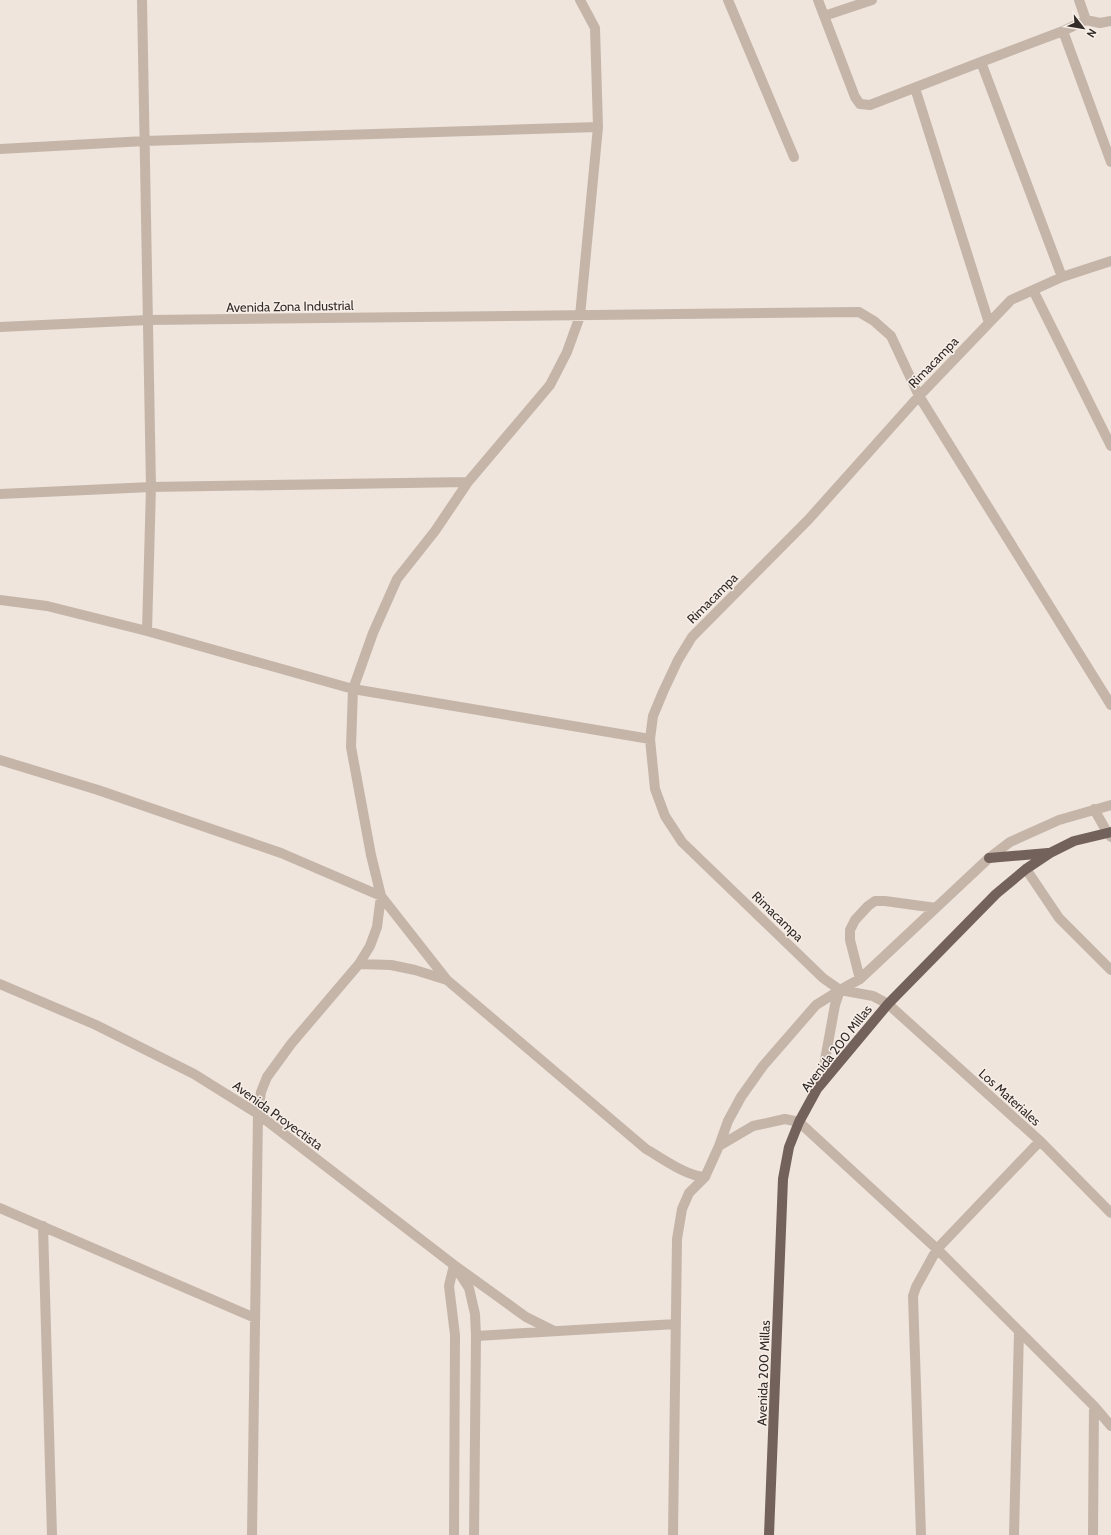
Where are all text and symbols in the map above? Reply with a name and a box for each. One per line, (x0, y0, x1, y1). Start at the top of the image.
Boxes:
north arrow (1063, 8, 1103, 48)
text: N (1084, 26, 1100, 40)
street label: Avenida Zona Industrial (226, 297, 354, 315)
street label: Rimacampa (905, 332, 962, 391)
street label: Rimacampa (683, 569, 741, 627)
street label: Rimacampa (749, 888, 808, 945)
street label: Avenida 200 Millas (797, 1001, 875, 1095)
street label: Los Materiales (976, 1065, 1045, 1129)
street label: Avenida Proyectista (230, 1077, 327, 1153)
street label: Avenida 200 Millas (753, 1319, 773, 1426)

